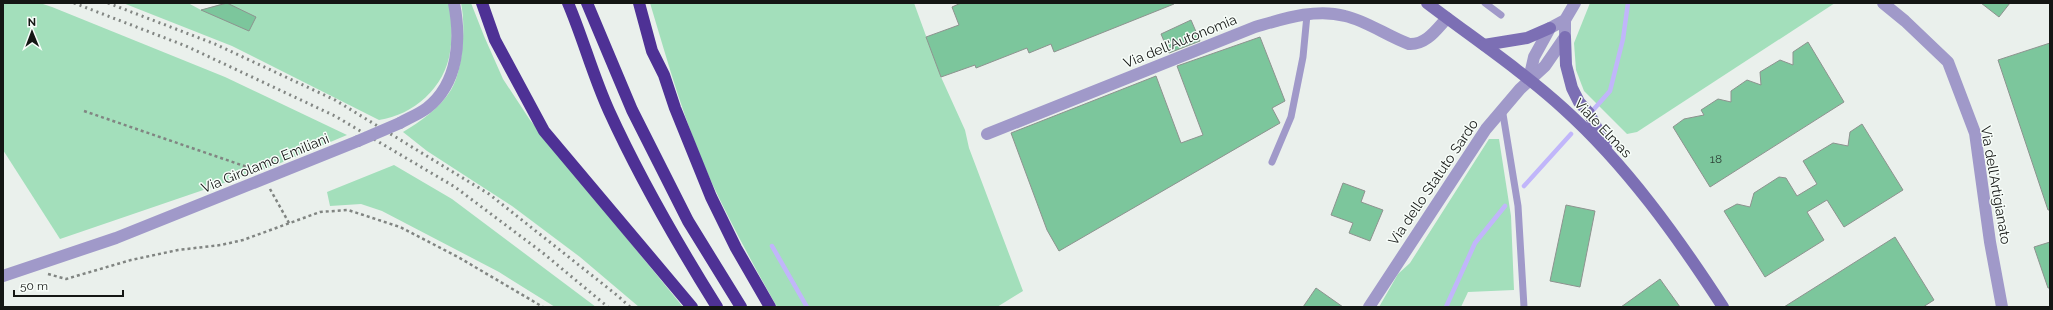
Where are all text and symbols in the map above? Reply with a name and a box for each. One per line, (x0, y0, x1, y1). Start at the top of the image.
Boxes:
street label: Via dell'Autonomia (1121, 11, 1239, 71)
north arrow (12, 12, 52, 52)
text: N (28, 16, 36, 29)
street label: Viale Elmas (1571, 95, 1635, 161)
street label: Via dello Statuto Sardo (1385, 116, 1481, 248)
street label: Via dell'Artigianato (1978, 125, 2014, 245)
street label: Via Girolamo Emiliani (199, 130, 331, 196)
house number: 18 (1710, 152, 1722, 166)
scale bar (14, 272, 123, 298)
text: 50 m (20, 279, 48, 293)

